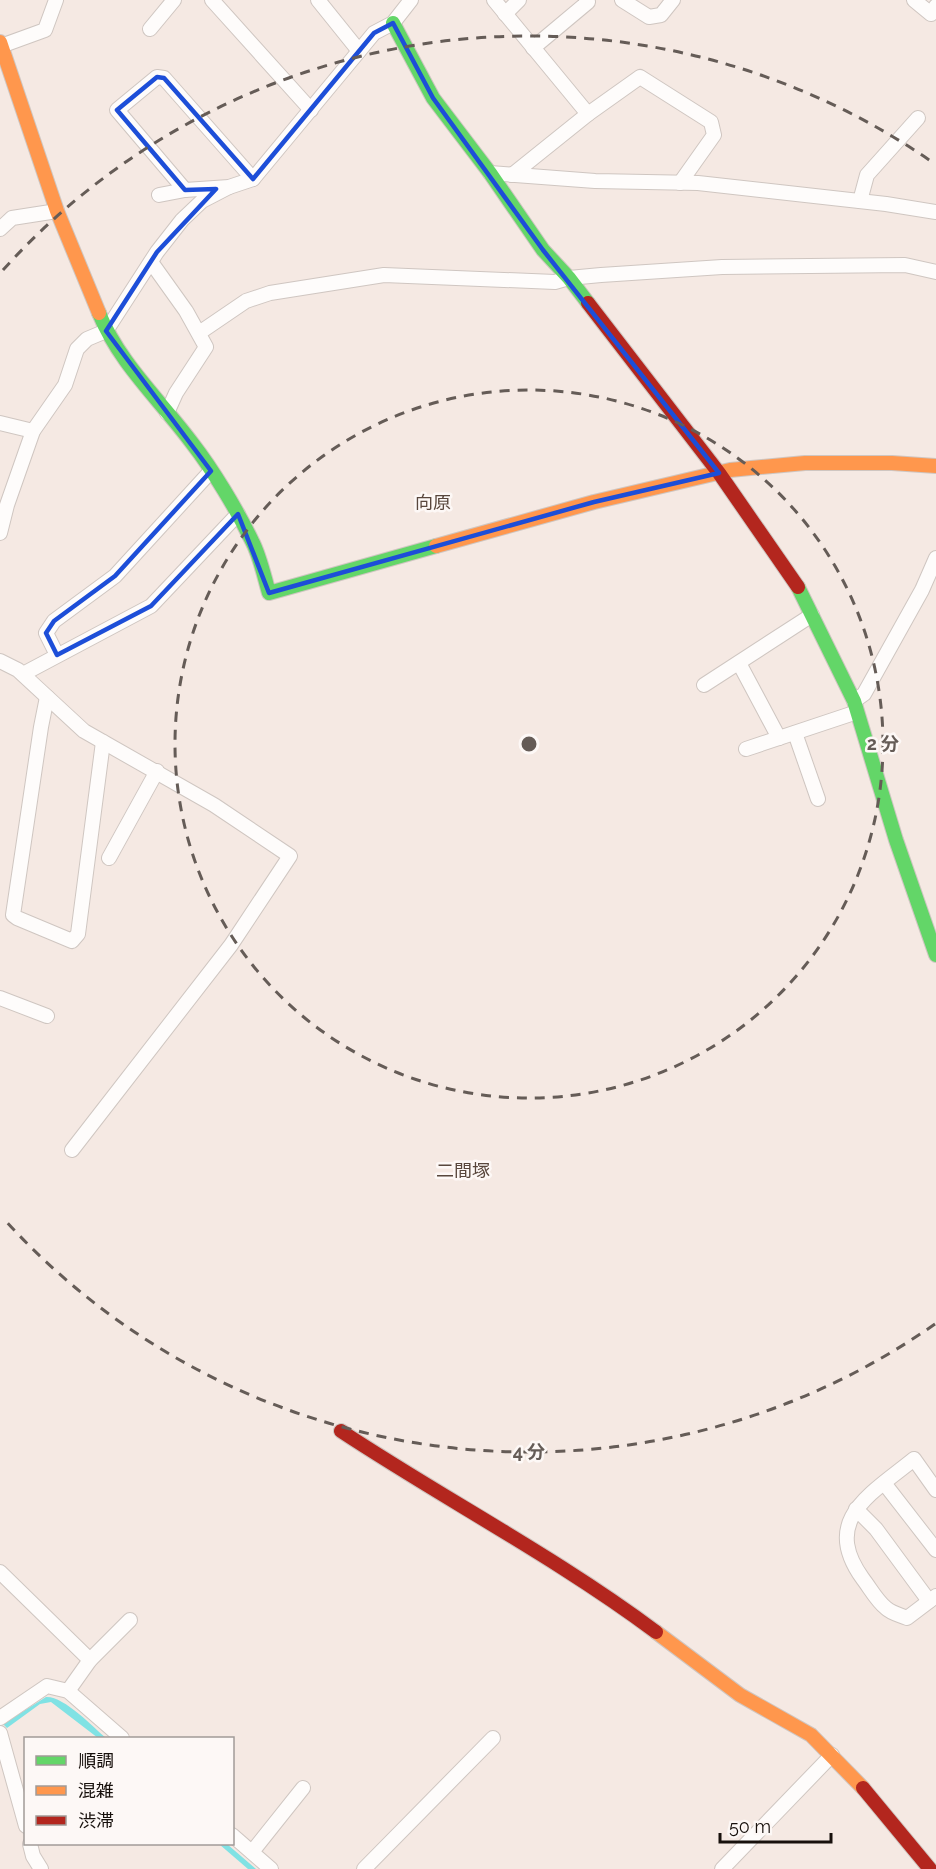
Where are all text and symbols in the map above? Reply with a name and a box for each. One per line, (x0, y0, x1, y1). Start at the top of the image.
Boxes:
district label: 向原 (415, 492, 451, 513)
text: 2 分 (867, 733, 899, 754)
centre of rings (519, 734, 539, 754)
district label: 二間塚 (436, 1160, 490, 1181)
text: 4 分 (513, 1441, 545, 1462)
legend (24, 1737, 234, 1845)
text: 順調 (78, 1750, 114, 1771)
text: 混雑 (78, 1780, 114, 1801)
scale bar (720, 1806, 831, 1844)
text: 渋滞 (78, 1810, 114, 1831)
text: 50 m (729, 1816, 771, 1837)

